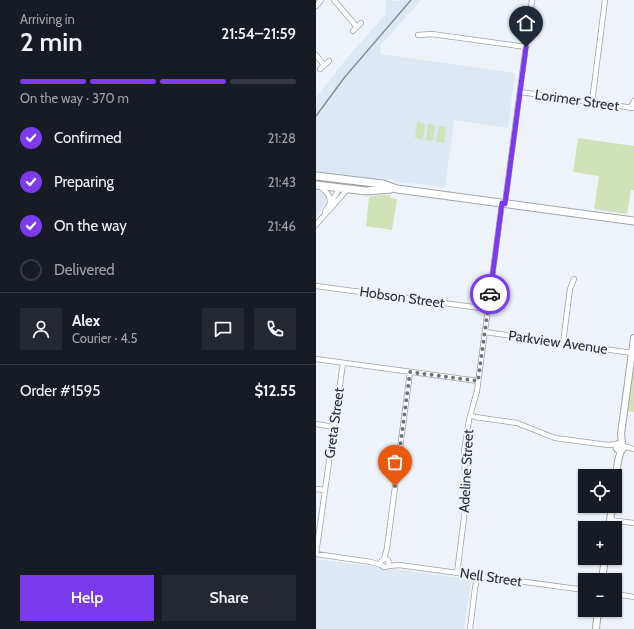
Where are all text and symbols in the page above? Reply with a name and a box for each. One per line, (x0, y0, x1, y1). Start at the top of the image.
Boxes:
pin (509, 6, 543, 47)
text: Arriving in (20, 11, 75, 27)
icon: home (515, 12, 537, 34)
text: 21:54–21:59 (221, 25, 296, 43)
text: 2 min (20, 26, 83, 58)
street label: Lorimer Street (534, 85, 621, 115)
text: On the way · 370 m (20, 90, 129, 106)
icon: check (20, 127, 42, 149)
text: Confirmed (54, 129, 122, 147)
text: 21:28 (268, 130, 296, 146)
icon: check (20, 171, 42, 193)
text: Preparing (54, 173, 114, 191)
text: 21:43 (268, 174, 296, 190)
icon: check (20, 215, 42, 237)
text: On the way (54, 217, 127, 235)
text: 21:46 (267, 218, 296, 234)
text: Delivered (54, 261, 115, 279)
courier (470, 274, 510, 314)
street label: Hobson Street (358, 282, 446, 312)
icon: car (479, 283, 501, 305)
button: person (20, 308, 62, 350)
button: chat (202, 308, 244, 350)
button: phone (254, 308, 296, 350)
text: Alex (72, 312, 100, 330)
street label: Parkview Avenue (507, 326, 609, 358)
text: Courier · 4.5 (72, 330, 137, 346)
text: Order #1595 (20, 382, 100, 400)
text: $12.55 (254, 382, 296, 400)
street label: Greta Street (320, 386, 348, 460)
street label: Adeline Street (455, 428, 477, 513)
pin (378, 445, 412, 486)
icon: bag (384, 451, 406, 473)
map controls (578, 469, 622, 617)
button: locate (578, 469, 622, 513)
button: + (578, 521, 622, 565)
street label: Nell Street (459, 564, 524, 590)
button: − (578, 573, 622, 617)
button: Help (20, 575, 154, 621)
button: Share (162, 575, 296, 621)

